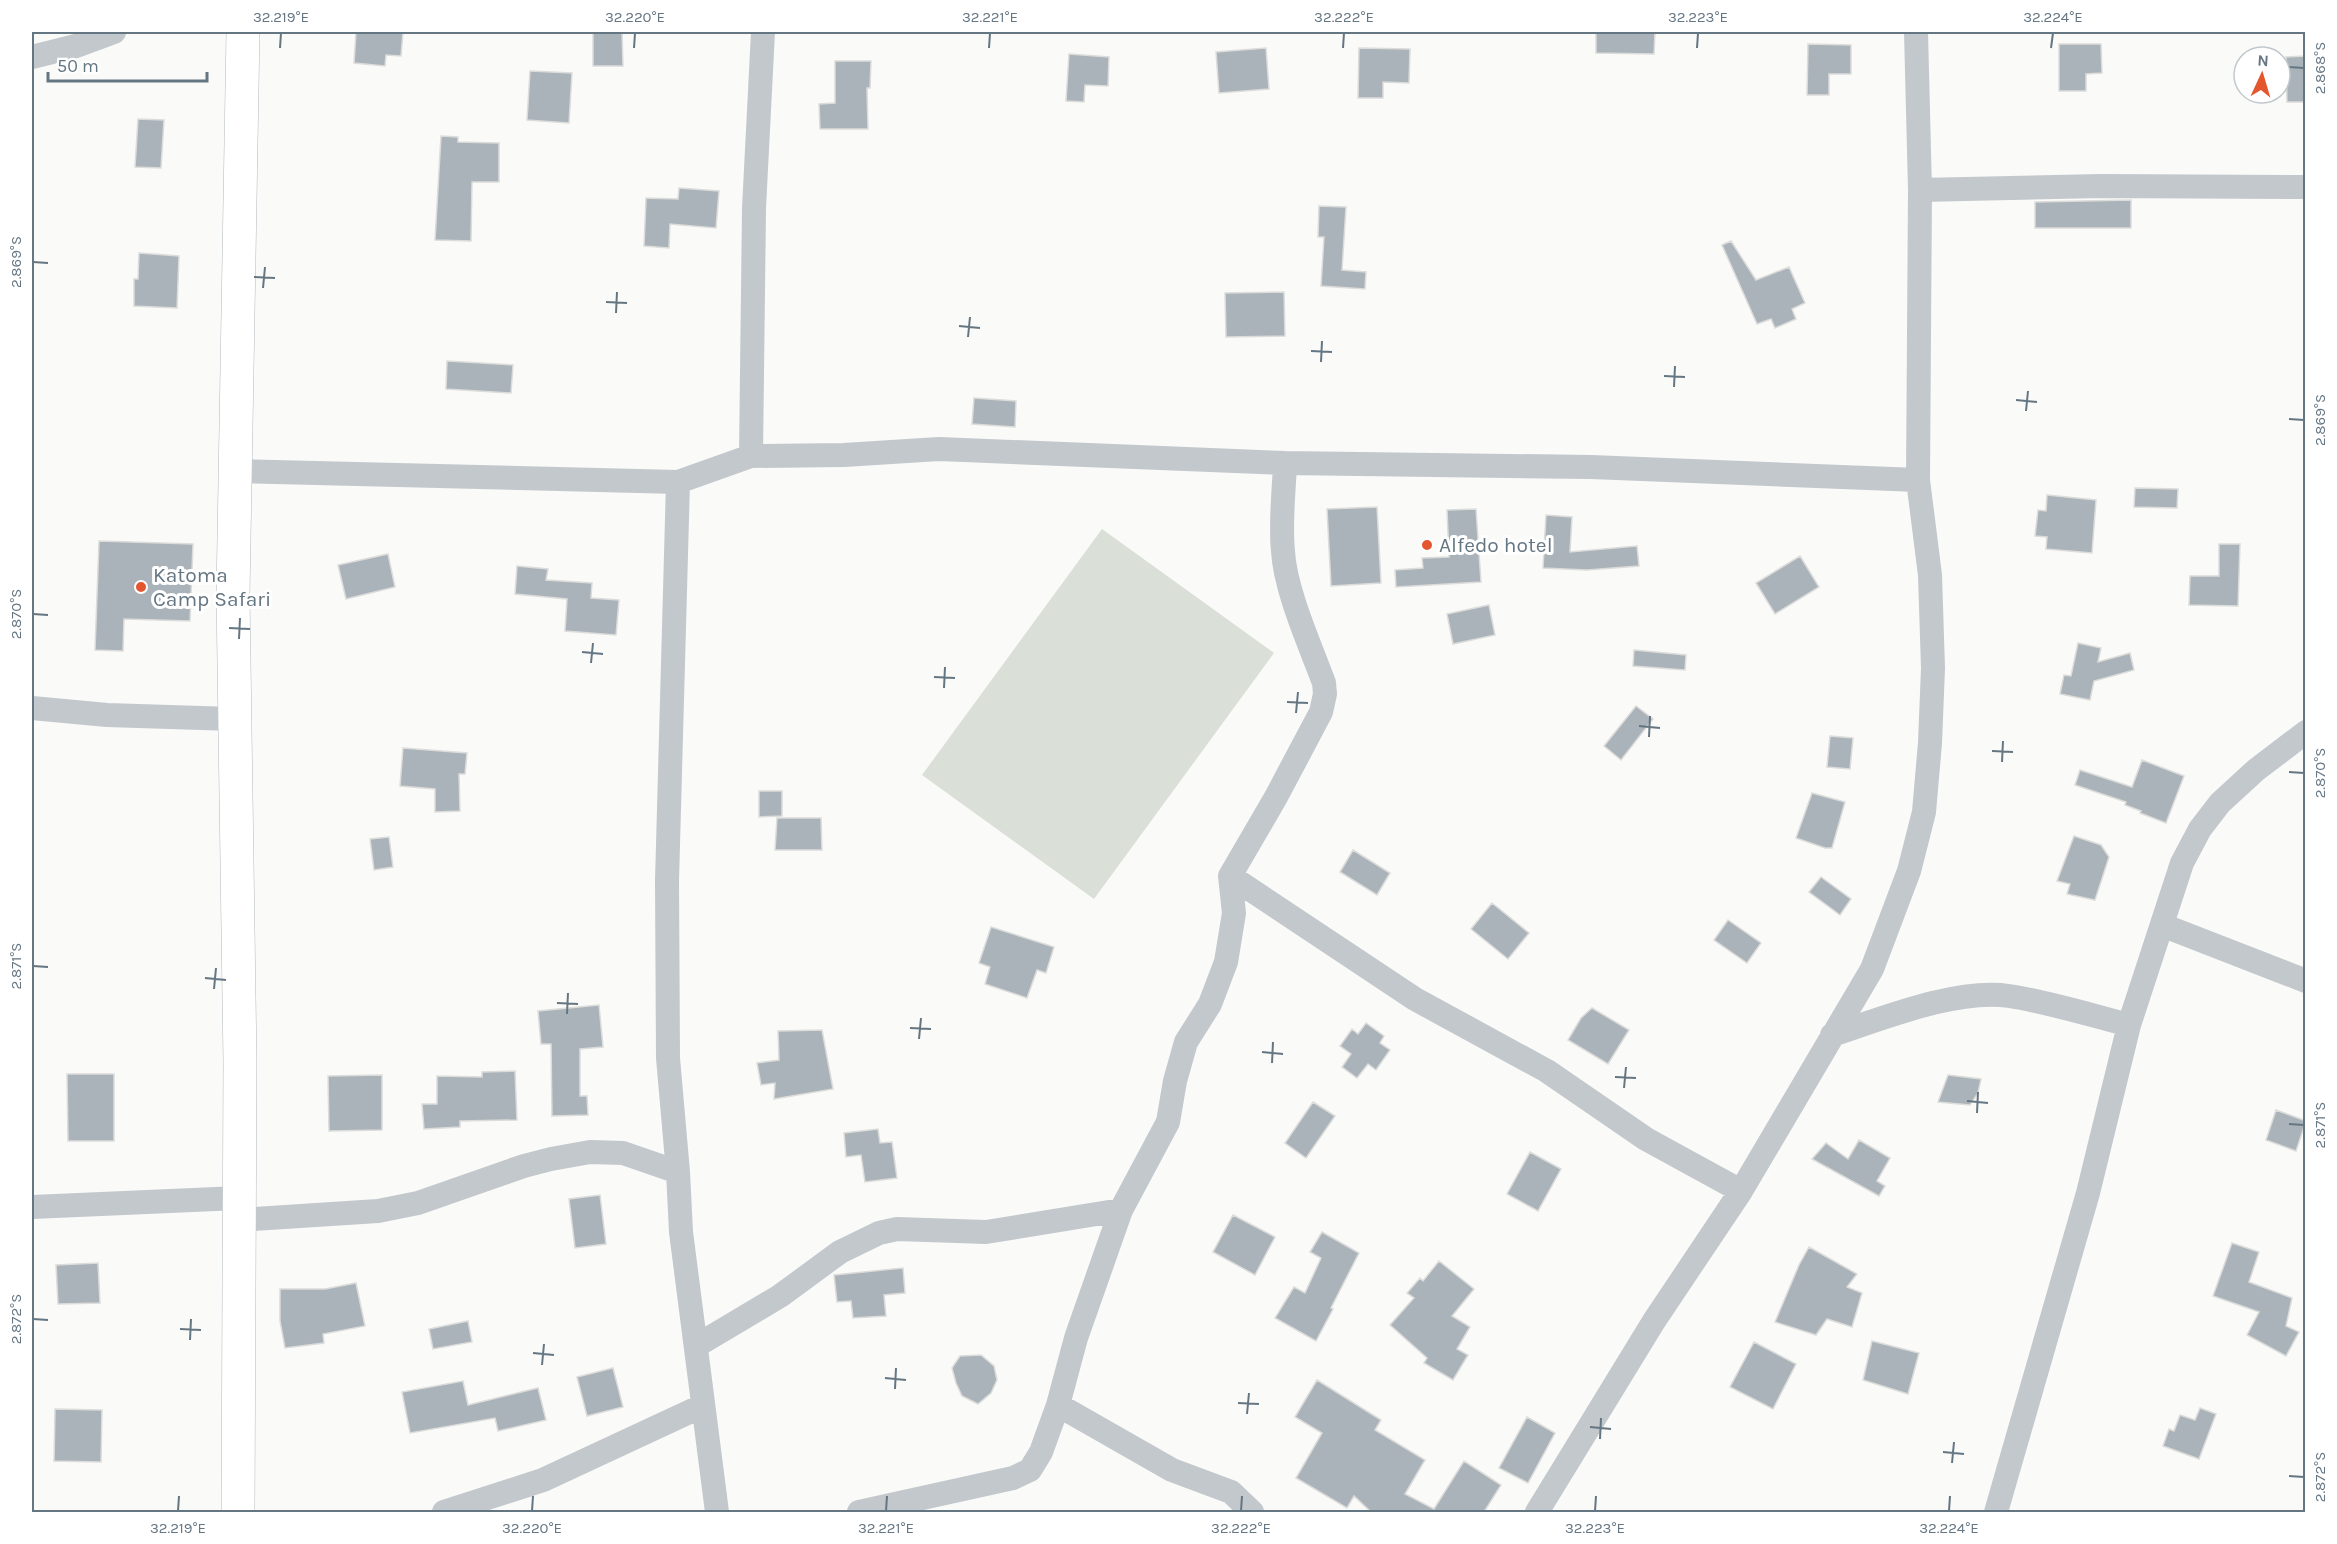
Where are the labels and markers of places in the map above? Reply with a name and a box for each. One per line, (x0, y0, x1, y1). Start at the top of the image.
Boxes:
place label: Alfedo hotel (1439, 533, 1553, 557)
marker: Alfedo hotel (1420, 538, 1434, 552)
place label: Katoma Camp Safari (153, 563, 271, 611)
marker: Katoma Camp Safari (134, 580, 148, 594)

